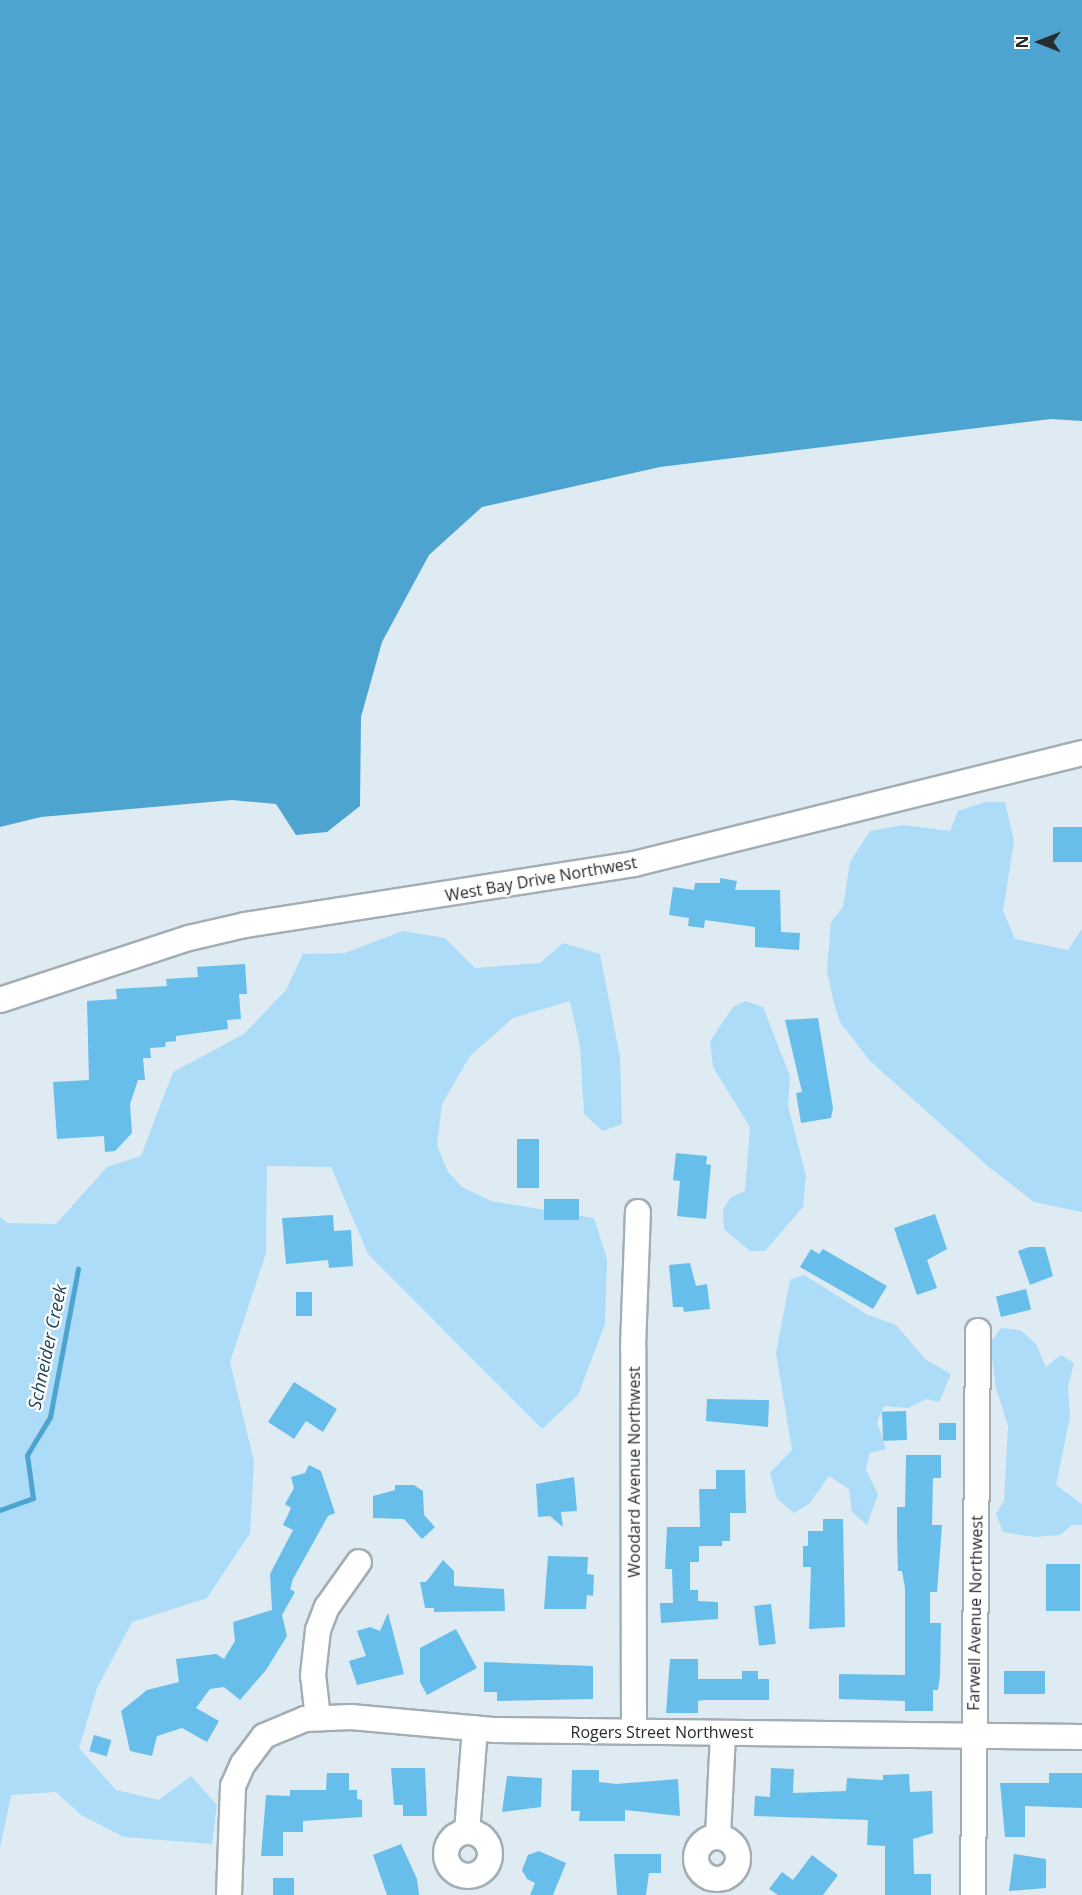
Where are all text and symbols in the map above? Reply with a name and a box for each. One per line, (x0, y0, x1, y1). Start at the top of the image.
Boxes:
north arrow (1010, 12, 1070, 72)
text: N (1011, 36, 1033, 49)
street label: West Bay Drive Northwest (444, 853, 638, 905)
water label: Schneider Creek (23, 1283, 71, 1411)
street label: Woodard Avenue Northwest (624, 1366, 644, 1578)
street label: Farwell Avenue Northwest (964, 1515, 986, 1711)
street label: Rogers Street Northwest (571, 1722, 753, 1742)

